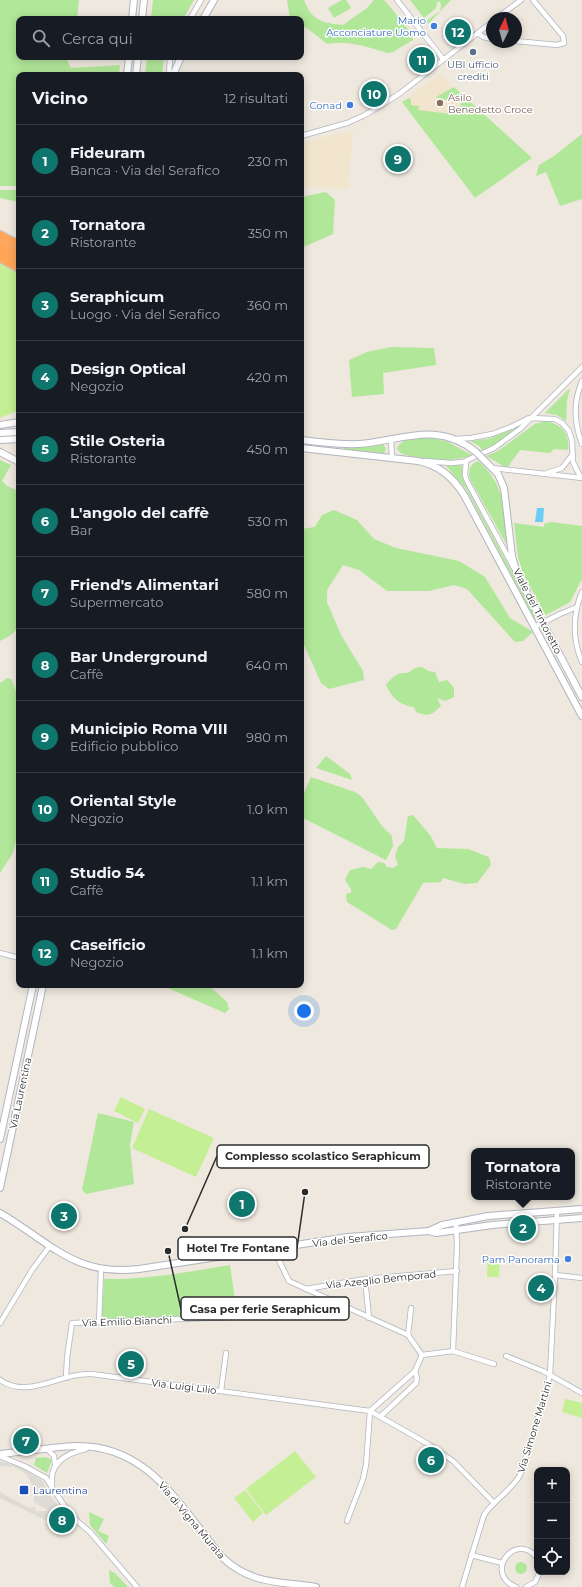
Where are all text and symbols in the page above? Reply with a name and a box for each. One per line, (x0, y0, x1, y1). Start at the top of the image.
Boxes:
north arrow (486, 12, 522, 48)
place label: Mario Acconciature Uomo (326, 14, 426, 39)
search box (16, 16, 304, 60)
pin: 12 (445, 17, 471, 47)
marker: Mario Acconciature Uomo (429, 21, 439, 31)
icon: search (30, 27, 52, 49)
text: Cerca qui (62, 29, 133, 48)
pin: 11 (409, 45, 435, 75)
marker: UBI ufficio crediti (468, 47, 478, 57)
place label: UBI ufficio crediti (447, 58, 499, 83)
pin: 10 (361, 79, 387, 109)
text: Vicino (32, 88, 88, 108)
text: 12 risultati (224, 90, 288, 106)
place label: Asilo Benedetto Croce (448, 91, 533, 116)
marker: Asilo Benedetto Croce (435, 98, 445, 108)
place label: Conad (309, 99, 342, 112)
marker: Conad (345, 100, 355, 110)
text: Fideuram (70, 143, 145, 162)
pin: 9 (385, 144, 411, 174)
text: 1 (42, 153, 48, 169)
text: 230 m (247, 153, 288, 169)
text: Banca · Via del Serafico (70, 162, 220, 178)
text: Tornatora (70, 215, 146, 234)
text: 2 (41, 225, 49, 241)
text: 350 m (248, 225, 288, 241)
text: Ristorante (70, 234, 136, 250)
text: Seraphicum (70, 287, 164, 306)
text: 3 (41, 297, 49, 313)
text: 360 m (247, 297, 288, 313)
text: Luogo · Via del Serafico (70, 306, 220, 322)
text: Design Optical (70, 359, 186, 378)
text: 4 (41, 369, 49, 385)
text: 420 m (246, 369, 288, 385)
text: Negozio (70, 378, 124, 394)
text: Stile Osteria (70, 431, 165, 450)
text: 5 (41, 441, 49, 457)
text: 450 m (246, 441, 288, 457)
text: Ristorante (70, 450, 136, 466)
text: L'angolo del caffè (70, 503, 209, 522)
text: 6 (41, 513, 49, 529)
text: 530 m (248, 513, 288, 529)
text: Bar (70, 522, 93, 538)
street label: Viale del Tintoretto (510, 566, 565, 656)
text: Friend's Alimentari (70, 575, 219, 594)
text: 7 (41, 585, 49, 601)
text: 580 m (247, 585, 288, 601)
text: Supermercato (70, 594, 163, 610)
text: Bar Underground (70, 647, 208, 666)
text: 8 (41, 657, 49, 673)
text: 640 m (246, 657, 288, 673)
text: Caffè (70, 666, 103, 682)
text: Municipio Roma VIII (70, 719, 228, 738)
text: 9 (41, 729, 49, 745)
text: 980 m (246, 729, 288, 745)
text: Edificio pubblico (70, 738, 179, 754)
text: Oriental Style (70, 791, 176, 810)
text: 10 (38, 801, 52, 817)
text: 1.0 km (247, 801, 288, 817)
text: Negozio (70, 810, 124, 826)
text: Studio 54 (70, 863, 145, 882)
text: 11 (40, 873, 50, 889)
text: 1.1 km (251, 873, 288, 889)
text: Caffè (70, 882, 103, 898)
text: Caseificio (70, 935, 146, 954)
text: 12 (39, 945, 51, 961)
text: 1.1 km (251, 945, 288, 961)
text: Negozio (70, 954, 124, 970)
your location (294, 1001, 314, 1021)
street label: Via Laurentina (7, 1056, 34, 1130)
callout: Complesso scolastico Seraphicum (217, 1145, 429, 1168)
popup (471, 1148, 575, 1200)
text: Complesso scolastico Seraphicum (225, 1149, 421, 1163)
text: Tornatora (485, 1157, 561, 1176)
text: Ristorante (485, 1176, 552, 1192)
pin: 1 (229, 1189, 255, 1219)
pin: 3 (51, 1201, 77, 1231)
pin: 2 (510, 1213, 536, 1243)
street label: Via del Serafico (312, 1229, 388, 1250)
callout: Hotel Tre Fontane (178, 1237, 297, 1260)
text: Hotel Tre Fontane (186, 1241, 290, 1255)
place label: Pam Panorama (482, 1253, 560, 1266)
marker: Pam Panorama (563, 1254, 573, 1264)
street label: Via Azeglio Bemporad (325, 1267, 437, 1292)
pin: 4 (528, 1273, 554, 1303)
callout: Casa per ferie Seraphicum (181, 1297, 349, 1320)
text: Casa per ferie Seraphicum (189, 1302, 341, 1316)
street label: Via Emilio Bianchi (82, 1313, 172, 1330)
pin: 5 (118, 1349, 144, 1379)
street label: Via Luigi Lilio (151, 1376, 217, 1397)
street label: Via Simone Martini (514, 1380, 555, 1474)
pin: 7 (13, 1426, 39, 1456)
pin: 6 (418, 1445, 444, 1475)
map controls (534, 1467, 570, 1575)
button: + (534, 1467, 570, 1503)
street label: Via di Vigna Murata (155, 1479, 228, 1562)
marker: Laurentina (18, 1484, 30, 1496)
place label: Laurentina (33, 1484, 88, 1497)
button: − (534, 1503, 570, 1539)
pin: 8 (49, 1505, 75, 1535)
button: locate (534, 1539, 570, 1575)

